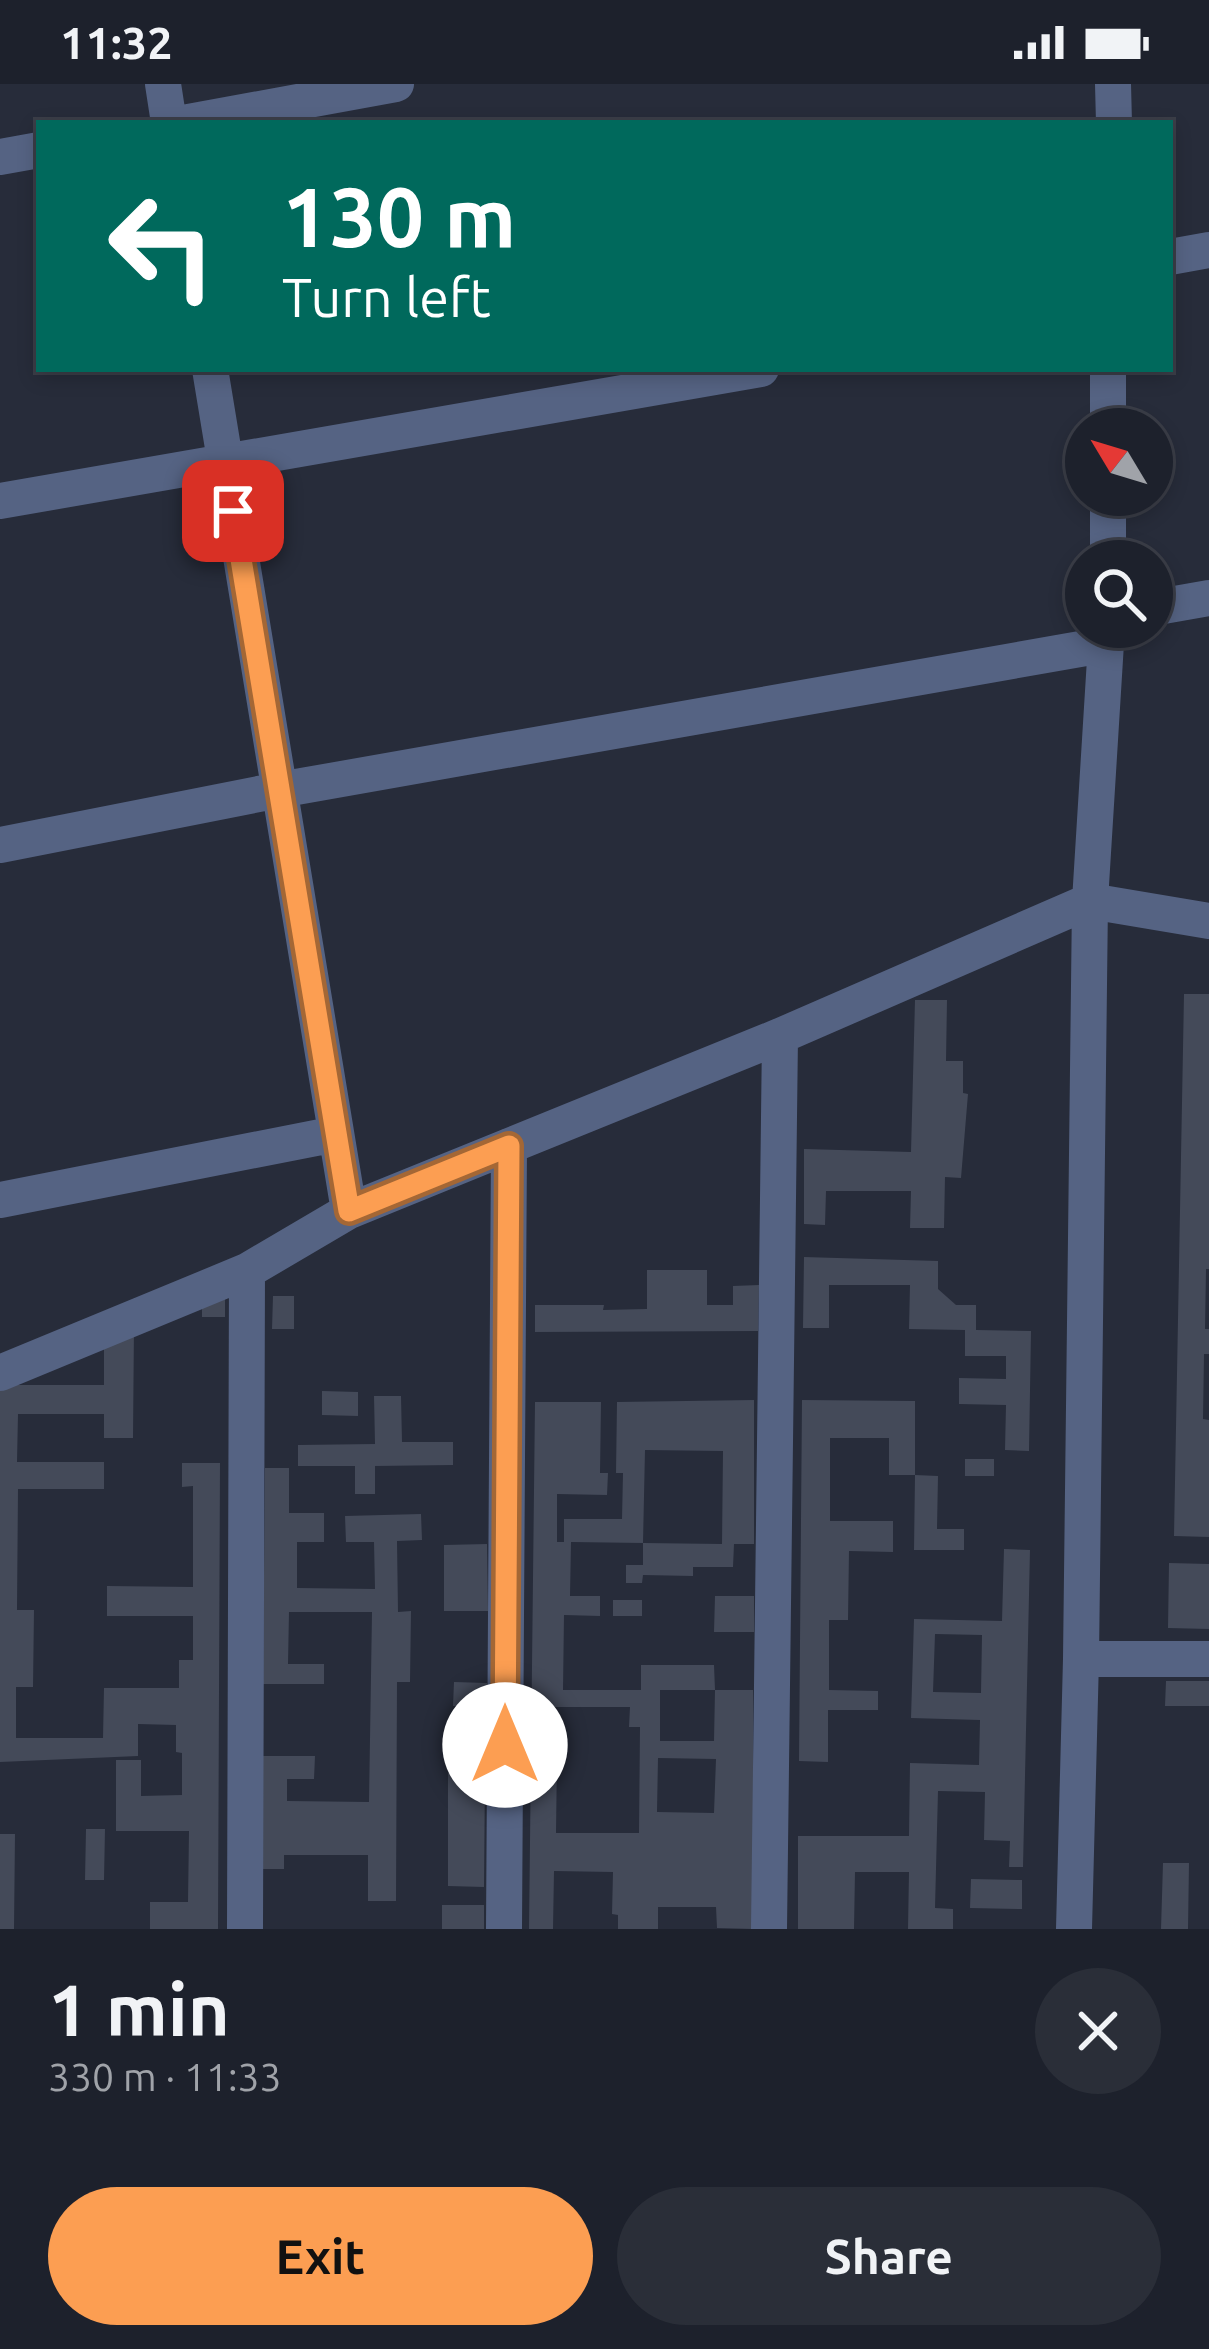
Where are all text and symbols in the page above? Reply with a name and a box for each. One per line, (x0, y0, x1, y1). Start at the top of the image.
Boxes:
text: 11:32 (60, 17, 173, 68)
icon: left (84, 168, 240, 324)
text: 130 m (282, 169, 516, 263)
text: Turn left (282, 267, 491, 327)
north arrow (1065, 408, 1173, 516)
map controls (1065, 408, 1173, 648)
pin (182, 460, 284, 562)
icon: arrive (200, 478, 266, 544)
button: search (1065, 540, 1173, 648)
position arrow (442, 1682, 568, 1808)
button: close (1035, 1968, 1161, 2094)
text: 1 min (48, 1969, 230, 2050)
text: 330 m · 11:33 (48, 2055, 282, 2098)
button: Exit (48, 2187, 593, 2325)
button: Share (617, 2187, 1161, 2325)

